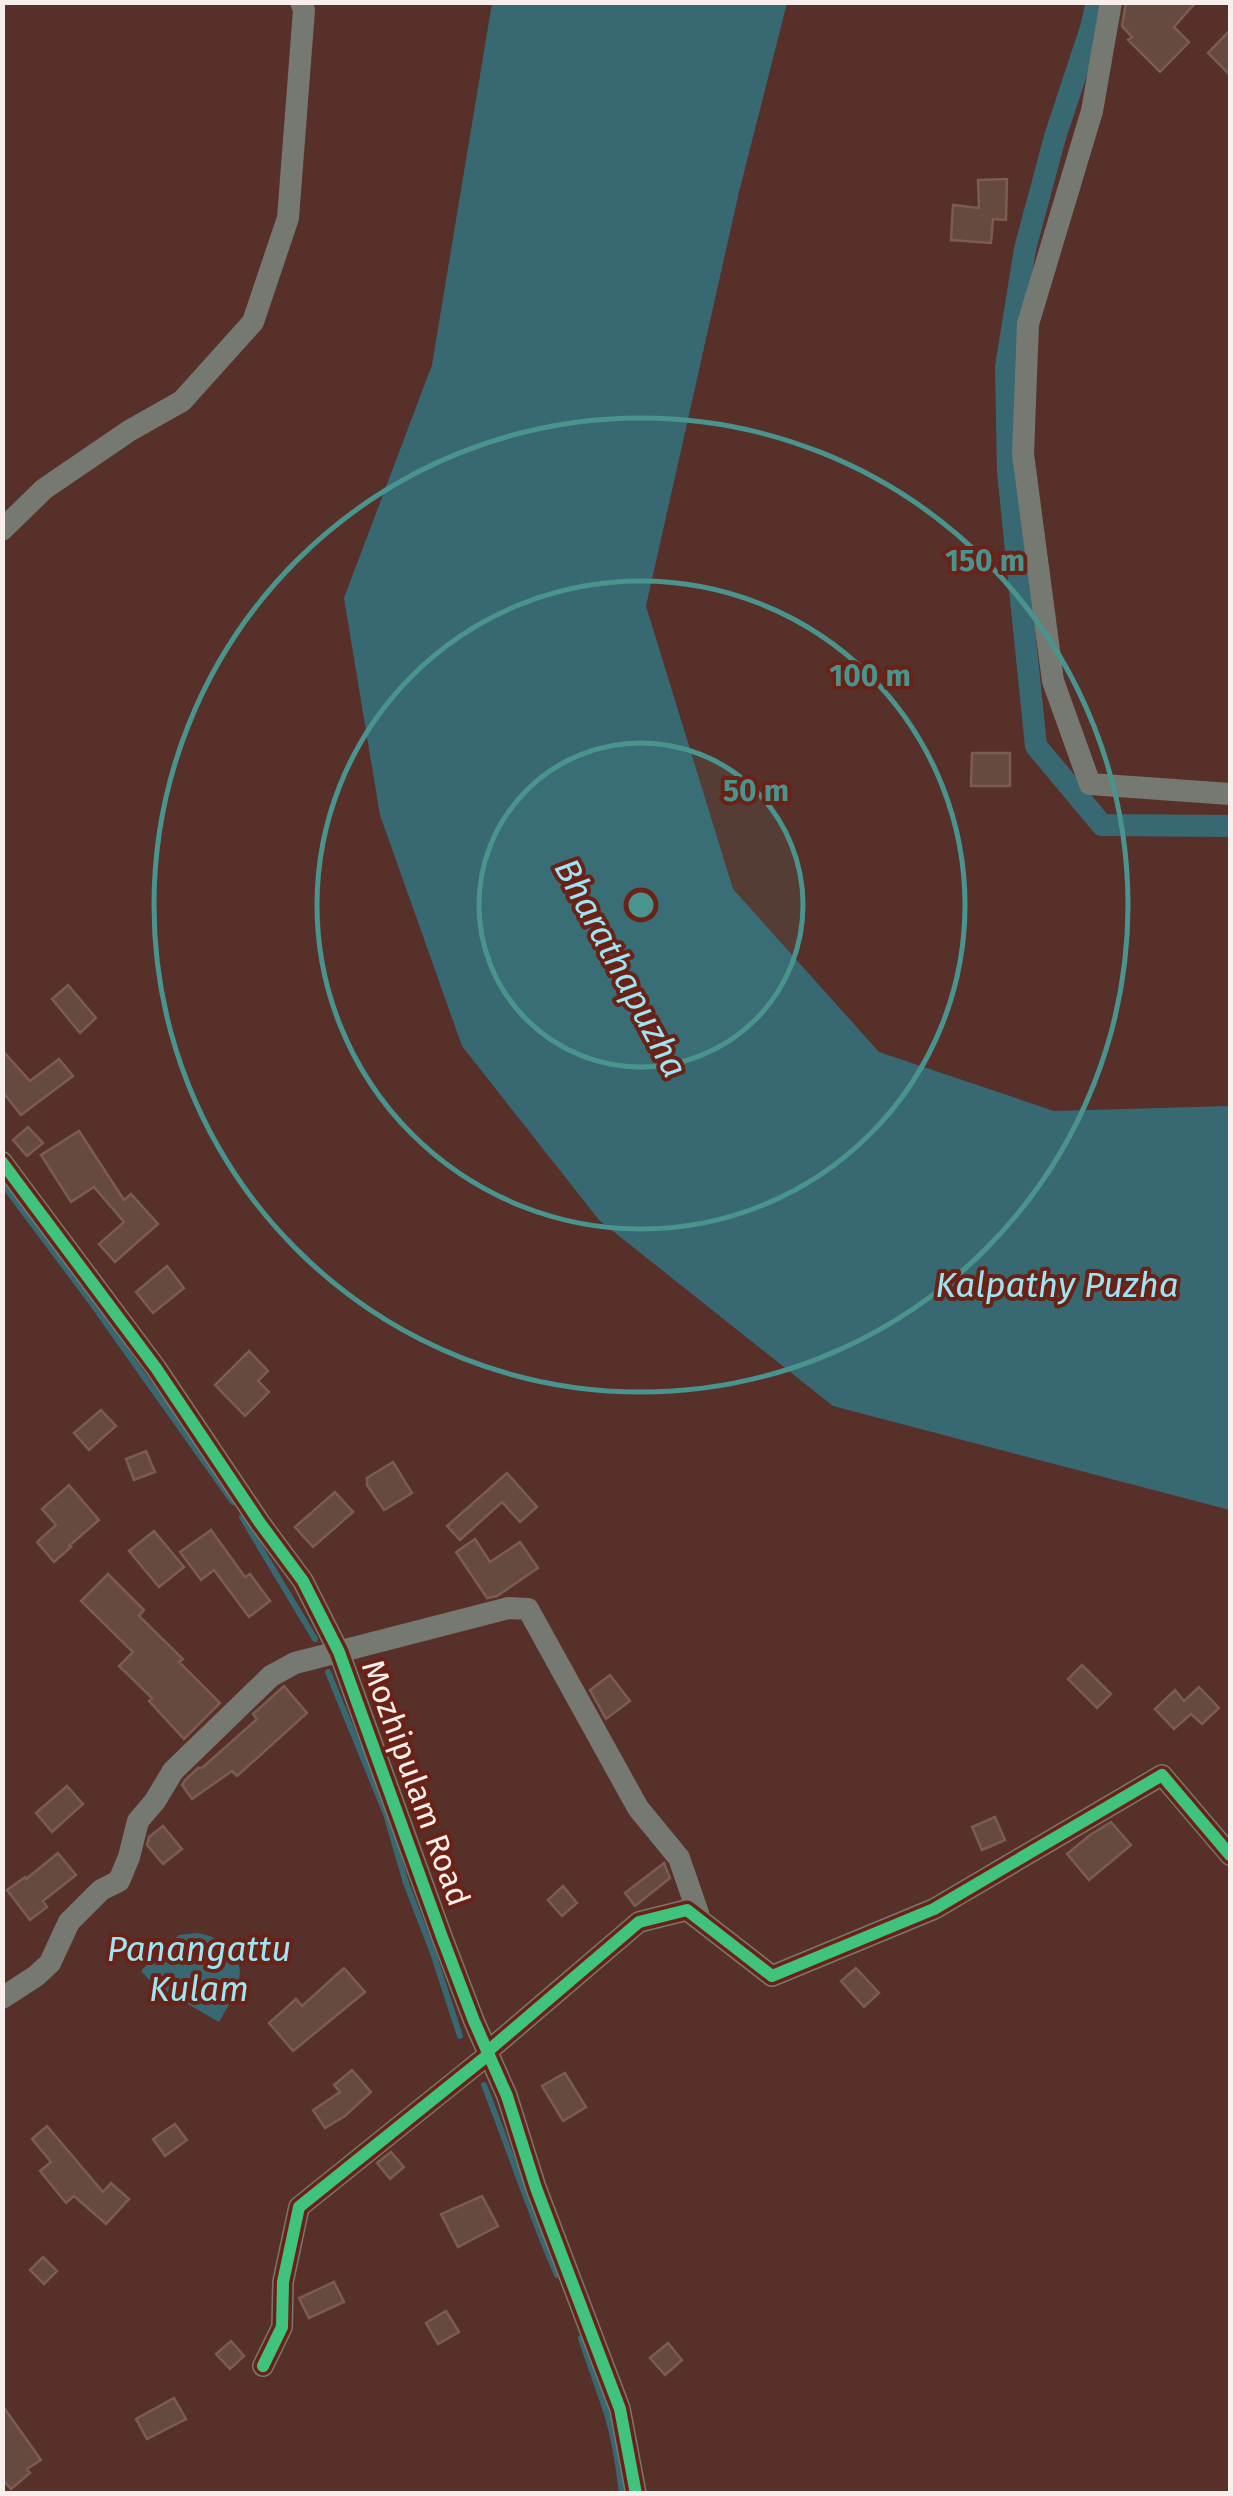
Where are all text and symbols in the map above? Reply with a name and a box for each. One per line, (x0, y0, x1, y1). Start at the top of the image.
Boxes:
text: 150 m (945, 543, 1025, 579)
text: 100 m (829, 658, 911, 694)
text: 50 m (723, 773, 789, 809)
water label: Bharathapuzha (546, 851, 696, 1085)
centre of rings (623, 887, 659, 923)
water label: Kalpathy Puzha (935, 1264, 1179, 1306)
street label: Mozhipulam Road (354, 1655, 478, 1911)
water label: Panangattu Kulam (107, 1928, 291, 2010)

